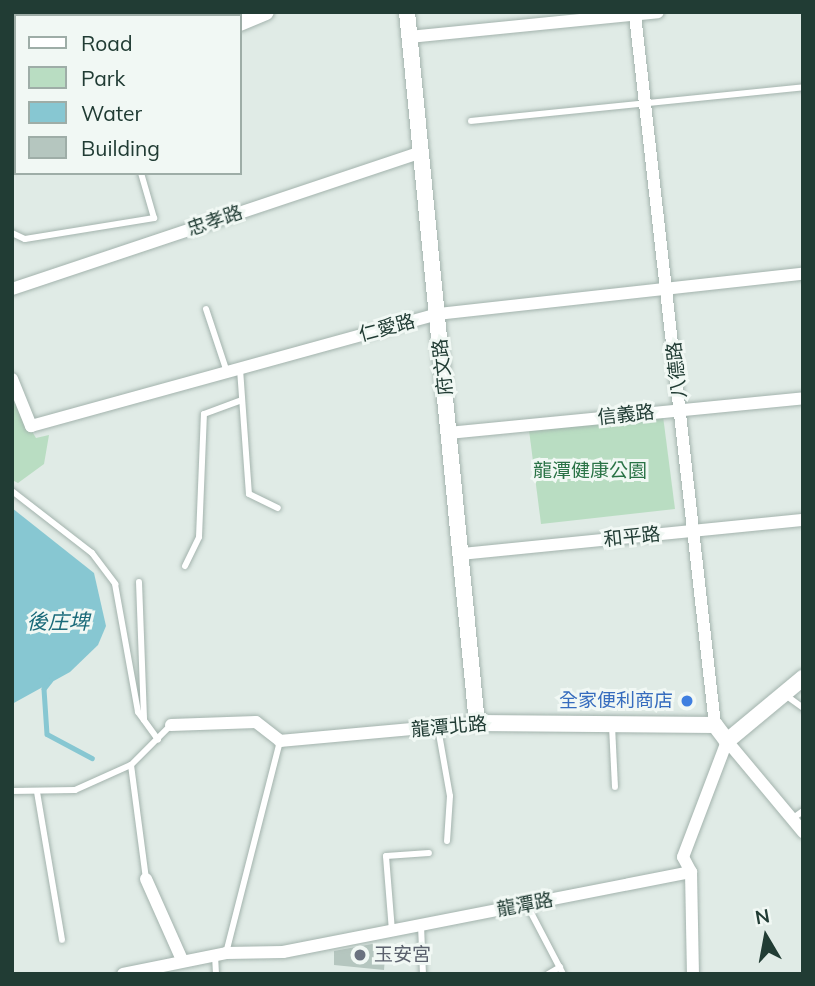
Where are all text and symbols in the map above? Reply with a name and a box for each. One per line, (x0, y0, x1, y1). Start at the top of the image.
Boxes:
legend (14, 14, 242, 175)
text: Road (81, 30, 132, 56)
text: Park (81, 65, 125, 91)
text: Water (81, 100, 142, 126)
text: Building (81, 135, 160, 161)
street label: 忠孝路 (184, 201, 246, 241)
street label: 仁愛路 (357, 310, 417, 346)
street label: 府文路 (429, 337, 457, 397)
street label: 八德路 (663, 340, 691, 400)
street label: 信義路 (596, 401, 656, 429)
park label: 龍潭健康公園 (533, 460, 647, 482)
street label: 和平路 (602, 523, 662, 551)
water label: 後庄埤 (27, 608, 89, 634)
place label: 全家便利商店 (559, 690, 673, 712)
marker: 全家便利商店 (679, 693, 695, 709)
street label: 龍潭北路 (410, 712, 488, 742)
street label: 龍潭路 (495, 888, 555, 922)
north arrow (731, 902, 801, 972)
text: N (753, 903, 772, 929)
place label: 玉安宮 (374, 944, 431, 966)
marker: 玉安宮 (352, 947, 368, 963)

